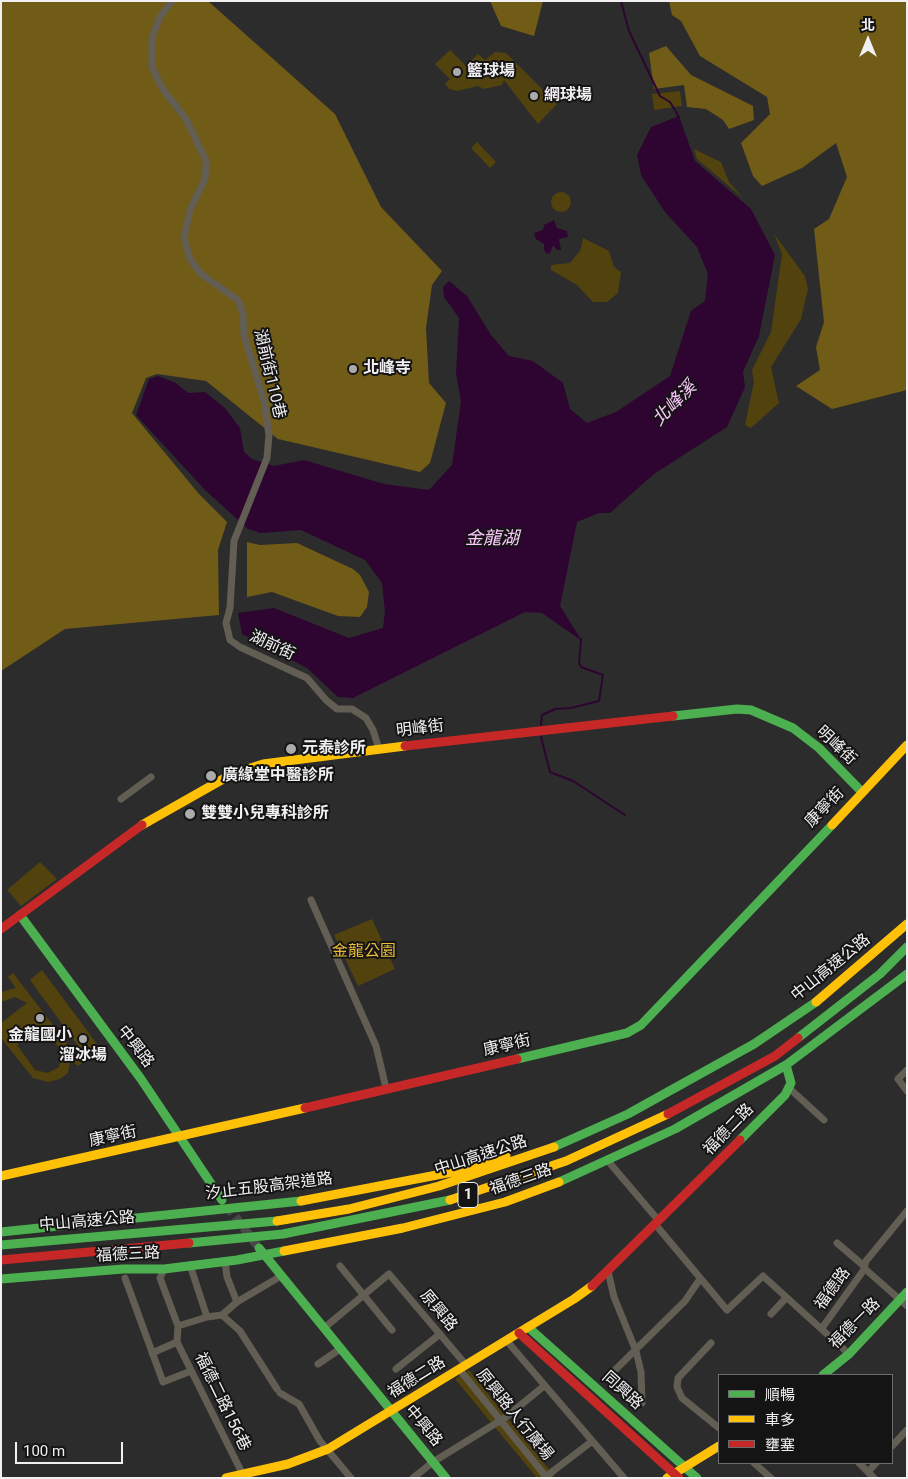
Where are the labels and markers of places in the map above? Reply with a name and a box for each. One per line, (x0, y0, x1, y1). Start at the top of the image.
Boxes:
place label: 籃球場 (467, 62, 515, 82)
marker: 籃球場 (451, 66, 463, 78)
place label: 網球場 (544, 86, 592, 106)
marker: 網球場 (528, 90, 540, 102)
place label: 北峰寺 (363, 359, 411, 379)
marker: 北峰寺 (347, 363, 359, 375)
place label: 元泰診所 (302, 739, 366, 759)
marker: 元泰診所 (284, 742, 298, 756)
place label: 廣緣堂中醫診所 (222, 766, 334, 786)
marker: 廣緣堂中醫診所 (204, 769, 218, 783)
place label: 雙雙小兒專科診所 (201, 804, 329, 824)
marker: 雙雙小兒專科診所 (183, 807, 197, 821)
marker: 金龍國小 (34, 1012, 46, 1024)
place label: 金龍國小 (8, 1026, 72, 1046)
marker: 溜冰場 (77, 1033, 89, 1045)
place label: 溜冰場 (59, 1046, 107, 1066)

